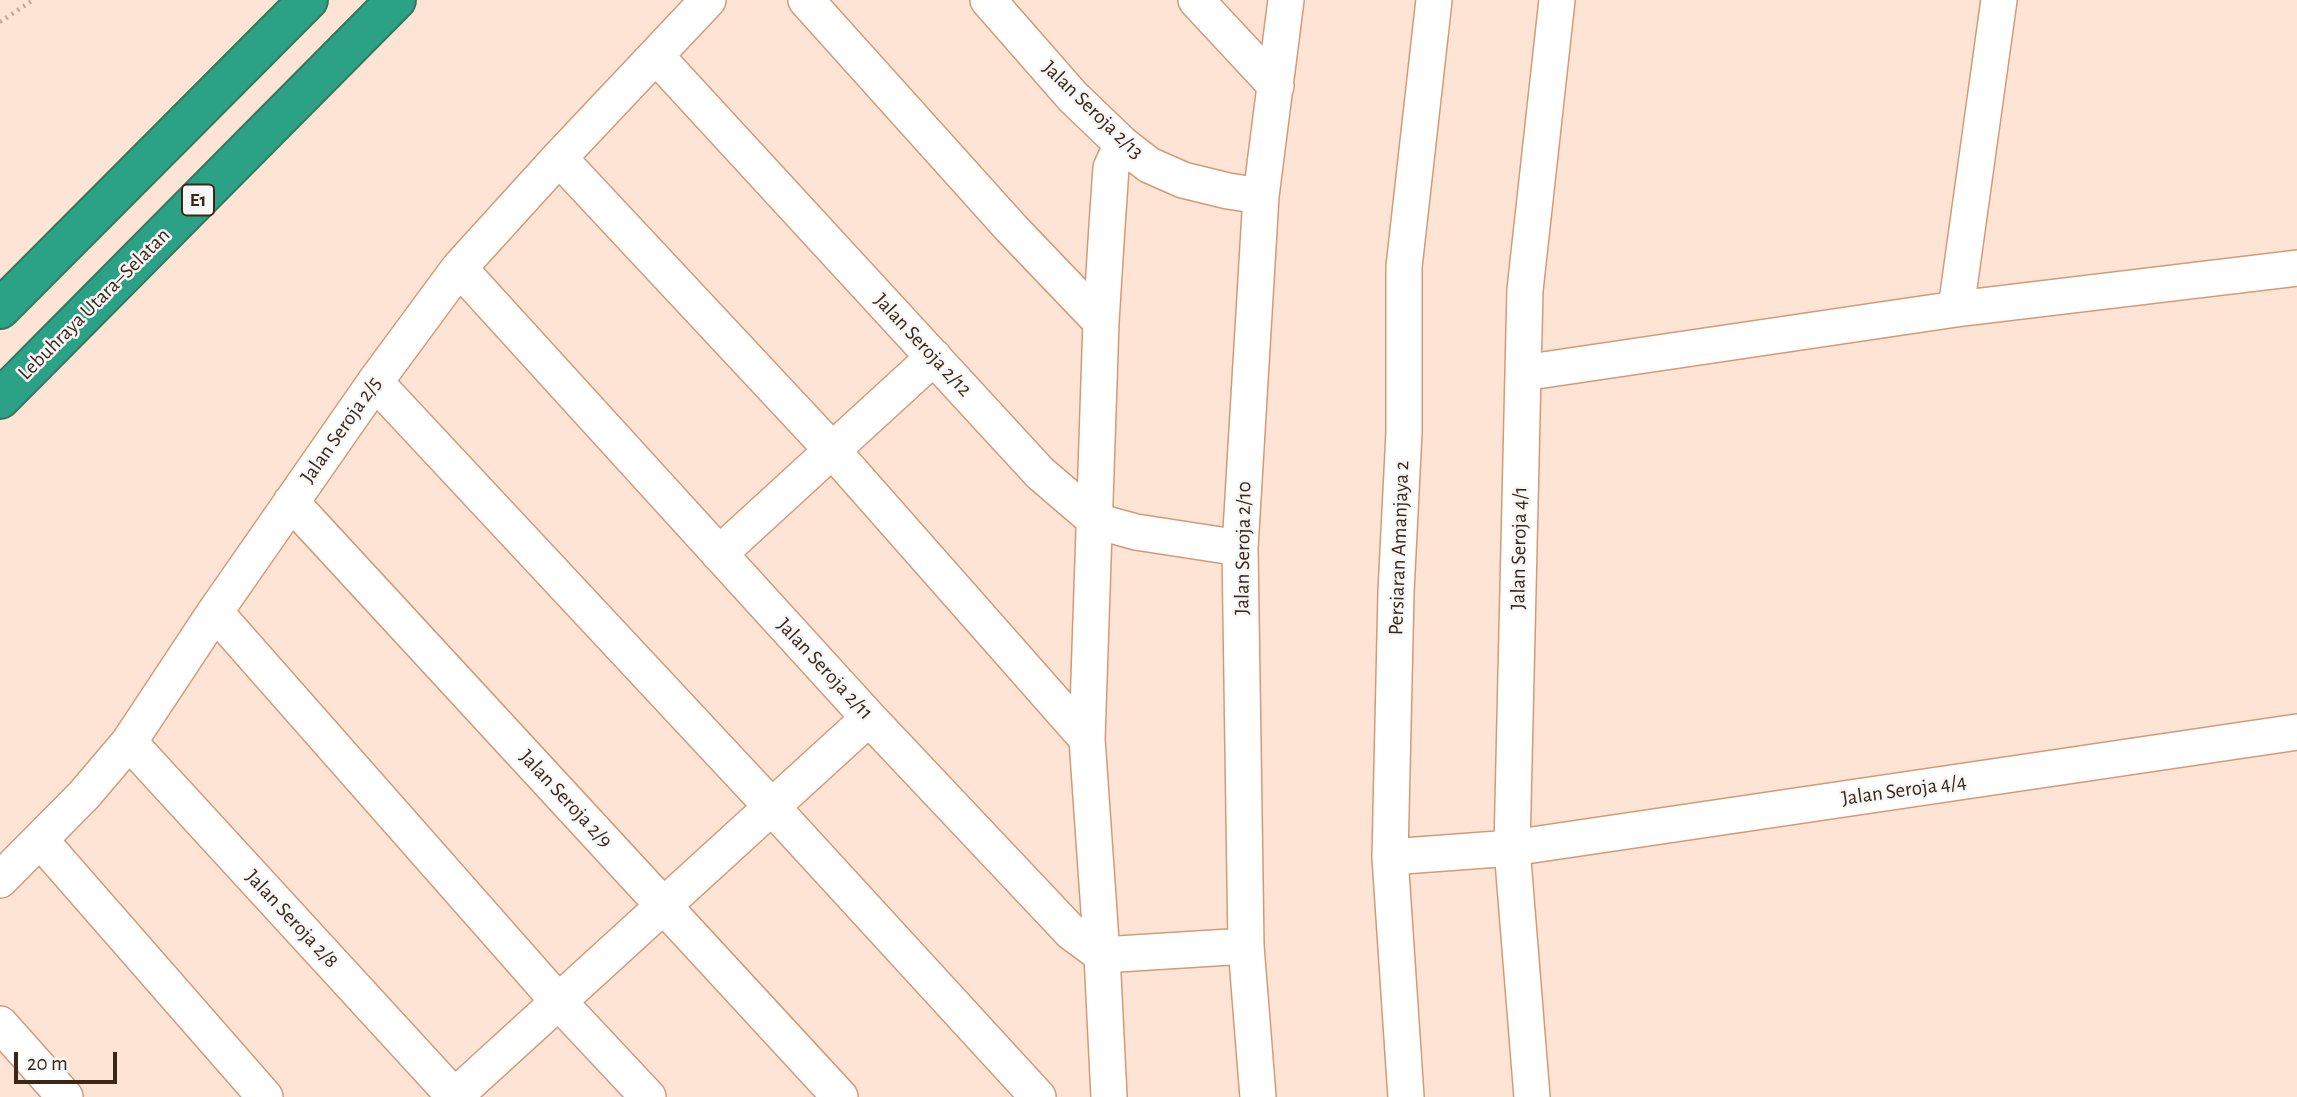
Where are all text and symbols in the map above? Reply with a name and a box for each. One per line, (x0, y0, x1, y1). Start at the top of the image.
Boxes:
street label: Jalan Seroja 2/13 (1037, 55, 1149, 165)
road number: E1 (182, 184, 214, 216)
street label: Lebuhraya Utara–Selatan (13, 223, 175, 385)
street label: Jalan Seroja 2/12 (869, 288, 977, 402)
street label: Jalan Seroja 2/5 (295, 372, 387, 488)
street label: Persiaran Amanjaya 2 (1383, 460, 1415, 636)
street label: Jalan Seroja 2/10 (1229, 481, 1257, 615)
street label: Jalan Seroja 4/1 (1505, 486, 1533, 610)
street label: Jalan Seroja 2/11 (772, 613, 878, 725)
street label: Jalan Seroja 2/9 (514, 745, 618, 853)
street label: Jalan Seroja 4/4 (1840, 769, 1968, 811)
street label: Jalan Seroja 2/8 (240, 865, 344, 973)
scale bar (18, 1038, 121, 1082)
text: 20 m (27, 1053, 68, 1074)

